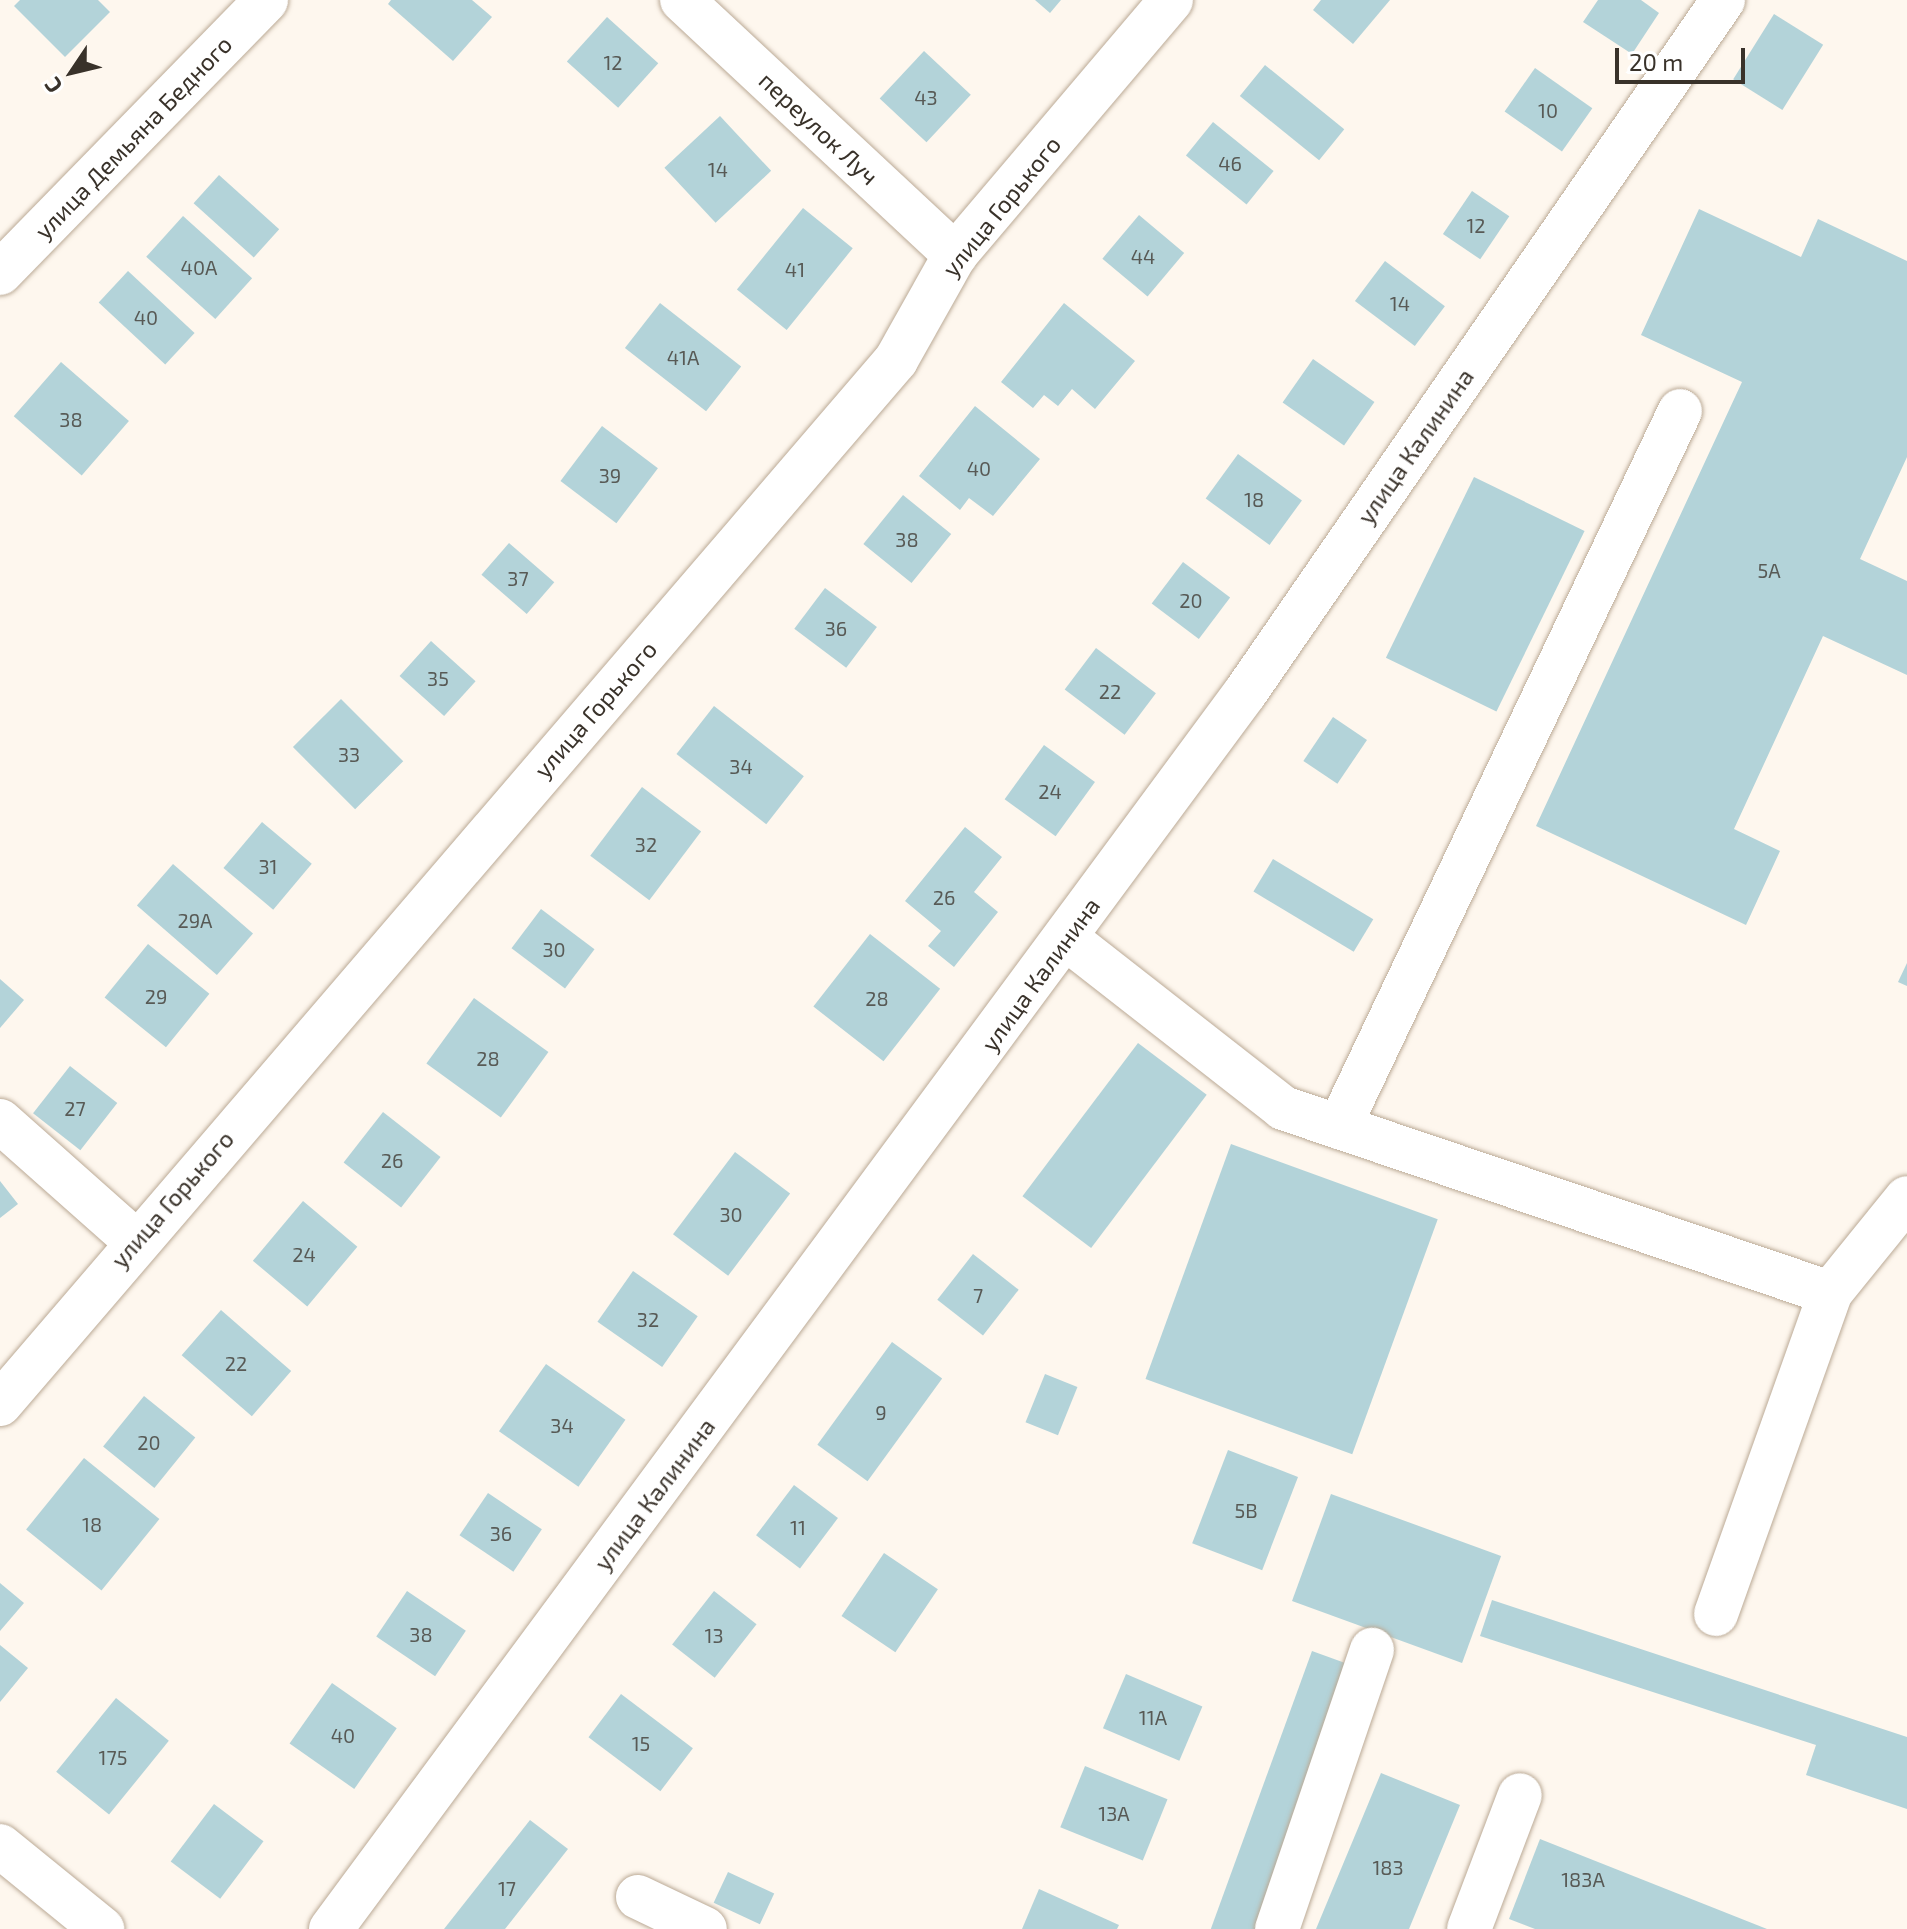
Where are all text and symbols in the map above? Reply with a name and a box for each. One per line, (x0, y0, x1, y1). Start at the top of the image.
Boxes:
street label: улица Демьяна Бедного (28, 29, 238, 245)
north arrow (32, 32, 112, 112)
scale bar (1619, 32, 1749, 82)
text: 20 m (1629, 47, 1683, 76)
house number: 12 (603, 50, 623, 74)
street label: переулок Луч (754, 66, 884, 190)
text: С (38, 73, 67, 99)
house number: 43 (914, 85, 938, 109)
house number: 10 (1538, 98, 1558, 122)
street label: улица Горького (936, 130, 1066, 282)
house number: 46 (1218, 151, 1242, 175)
house number: 14 (708, 157, 728, 181)
house number: 12 (1466, 213, 1486, 237)
house number: 44 (1131, 244, 1155, 268)
house number: 40А (181, 255, 217, 279)
house number: 41 (785, 257, 805, 281)
house number: 14 (1390, 291, 1410, 315)
house number: 40 (134, 305, 158, 329)
house number: 41А (667, 345, 699, 369)
street label: улица Калинина (1351, 363, 1479, 529)
house number: 38 (59, 407, 83, 431)
house number: 40 (967, 456, 991, 480)
house number: 39 (599, 463, 621, 487)
house number: 18 (1244, 487, 1264, 511)
house number: 38 (895, 527, 919, 551)
house number: 5А (1757, 558, 1781, 582)
house number: 37 (507, 566, 529, 590)
house number: 20 (1179, 588, 1203, 612)
house number: 36 (825, 616, 847, 640)
street label: улица Горького (528, 635, 662, 783)
house number: 35 (427, 666, 449, 690)
house number: 22 (1099, 679, 1121, 703)
house number: 33 (338, 742, 360, 766)
house number: 34 (729, 754, 753, 778)
house number: 24 (1038, 779, 1062, 803)
house number: 32 (635, 832, 657, 856)
house number: 31 (258, 854, 278, 878)
house number: 26 (933, 885, 955, 909)
street label: улица Калинина (975, 892, 1105, 1056)
house number: 29А (177, 908, 213, 932)
house number: 30 (542, 937, 566, 961)
house number: 29 (145, 984, 167, 1008)
house number: 28 (865, 986, 889, 1010)
house number: 28 (476, 1046, 500, 1070)
house number: 27 (64, 1096, 86, 1120)
street label: улица Горького (105, 1125, 239, 1273)
house number: 26 (381, 1148, 403, 1172)
house number: 30 (719, 1202, 743, 1226)
house number: 24 (292, 1242, 316, 1266)
house number: 7 (973, 1283, 983, 1307)
house number: 32 (637, 1307, 659, 1331)
house number: 22 (225, 1351, 247, 1375)
house number: 9 (875, 1400, 887, 1424)
street label: улица Калинина (587, 1412, 721, 1576)
house number: 34 (550, 1413, 574, 1437)
house number: 20 (137, 1430, 161, 1454)
house number: 5В (1234, 1498, 1258, 1522)
house number: 18 (82, 1512, 102, 1536)
house number: 11 (790, 1515, 806, 1539)
house number: 36 (490, 1521, 512, 1545)
house number: 38 (409, 1622, 433, 1646)
house number: 13 (704, 1623, 724, 1647)
house number: 11А (1139, 1705, 1167, 1729)
house number: 40 (331, 1723, 355, 1747)
house number: 15 (632, 1731, 650, 1755)
house number: 175 (99, 1745, 127, 1769)
house number: 13А (1098, 1801, 1130, 1825)
house number: 183 (1372, 1855, 1404, 1879)
house number: 183А (1561, 1867, 1605, 1891)
house number: 17 (498, 1876, 516, 1900)

